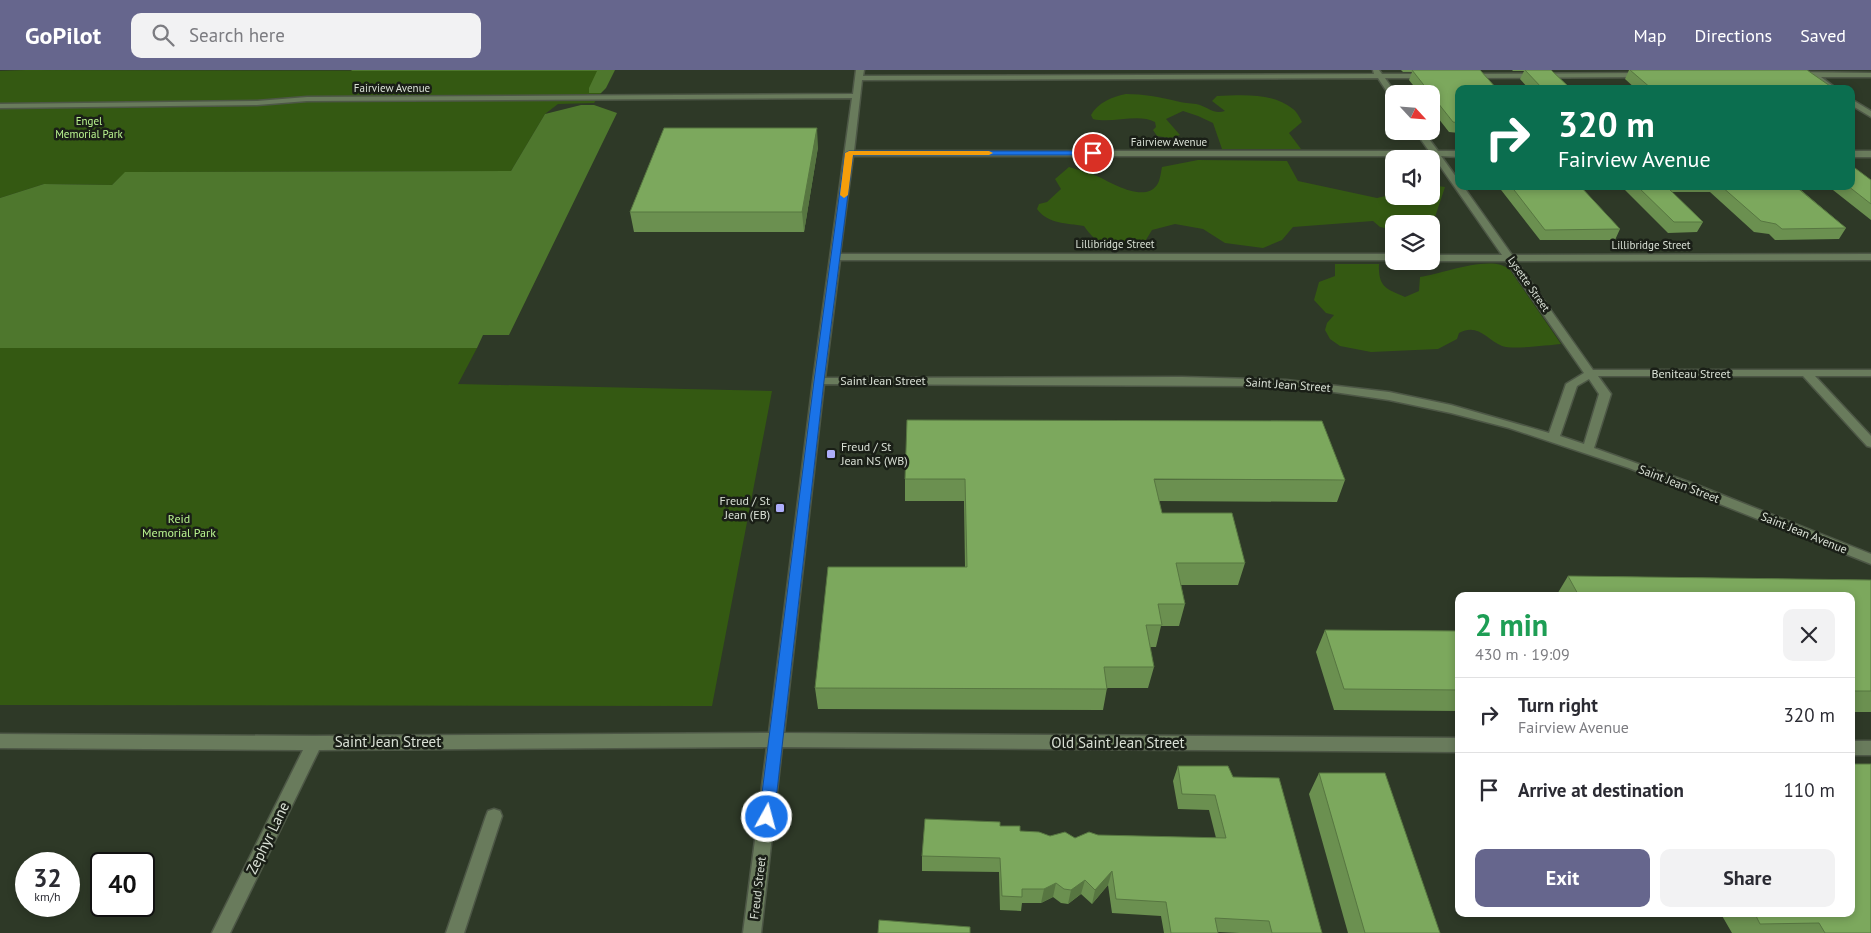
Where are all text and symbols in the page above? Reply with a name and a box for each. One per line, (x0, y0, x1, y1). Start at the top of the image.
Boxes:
search box (131, 13, 481, 58)
text: GoPilot (25, 20, 101, 51)
icon: search (149, 21, 177, 49)
text: Search here (189, 23, 285, 47)
text: Map (1634, 24, 1666, 47)
text: Directions (1694, 24, 1772, 47)
text: Saved (1800, 24, 1846, 47)
street label: Fairview Avenue (354, 81, 431, 95)
north arrow (1385, 85, 1440, 140)
map controls (1385, 85, 1440, 270)
text: 320 m (1558, 101, 1655, 147)
icon: right (1475, 105, 1540, 170)
park label: Engel Memorial Park (55, 114, 124, 141)
pin (1072, 132, 1114, 174)
street label: Fairview Avenue (1131, 135, 1208, 149)
icon: arrive (1079, 139, 1107, 167)
text: Fairview Avenue (1558, 145, 1711, 173)
button: sound (1385, 150, 1440, 205)
button: layers (1385, 215, 1440, 270)
street label: Lillibridge Street (1075, 237, 1155, 251)
street label: Lillibridge Street (1611, 238, 1691, 252)
street label: Lysette Street (1505, 254, 1553, 314)
street label: Beniteau Street (1651, 366, 1731, 381)
street label: Saint Jean Street (840, 373, 926, 388)
street label: Saint Jean Street (1245, 374, 1331, 395)
place label: Freud / St Jean NS (WB) (840, 439, 908, 468)
marker: Freud / St Jean NS (WB) (825, 448, 837, 460)
street label: Saint Jean Street (1637, 461, 1722, 506)
place label: Freud / St Jean (EB) (720, 493, 770, 522)
marker: Freud / St Jean (EB) (774, 502, 786, 514)
street label: Saint Jean Avenue (1759, 508, 1850, 557)
park label: Reid Memorial Park (142, 511, 216, 540)
text: 2 min (1475, 605, 1548, 644)
button: close (1783, 609, 1835, 661)
text: 430 m · 19:09 (1475, 644, 1570, 664)
text: Turn right (1518, 693, 1598, 717)
icon: right (1475, 701, 1503, 729)
text: 320 m (1783, 703, 1835, 727)
text: Fairview Avenue (1518, 717, 1629, 737)
street label: Saint Jean Street (335, 732, 441, 751)
street label: Old Saint Jean Street (1051, 733, 1185, 752)
icon: arrive (1475, 776, 1503, 804)
text: Arrive at destination (1518, 778, 1684, 802)
text: 110 m (1783, 778, 1835, 802)
position arrow (740, 790, 792, 842)
street label: Zephyr Lane (242, 798, 293, 877)
button: Exit (1475, 849, 1650, 907)
button: Share (1660, 849, 1835, 907)
speed limit sign: 40 (90, 852, 155, 917)
street label: Freud Street (746, 856, 769, 920)
text: 32 (33, 862, 62, 894)
text: km/h (34, 889, 61, 904)

